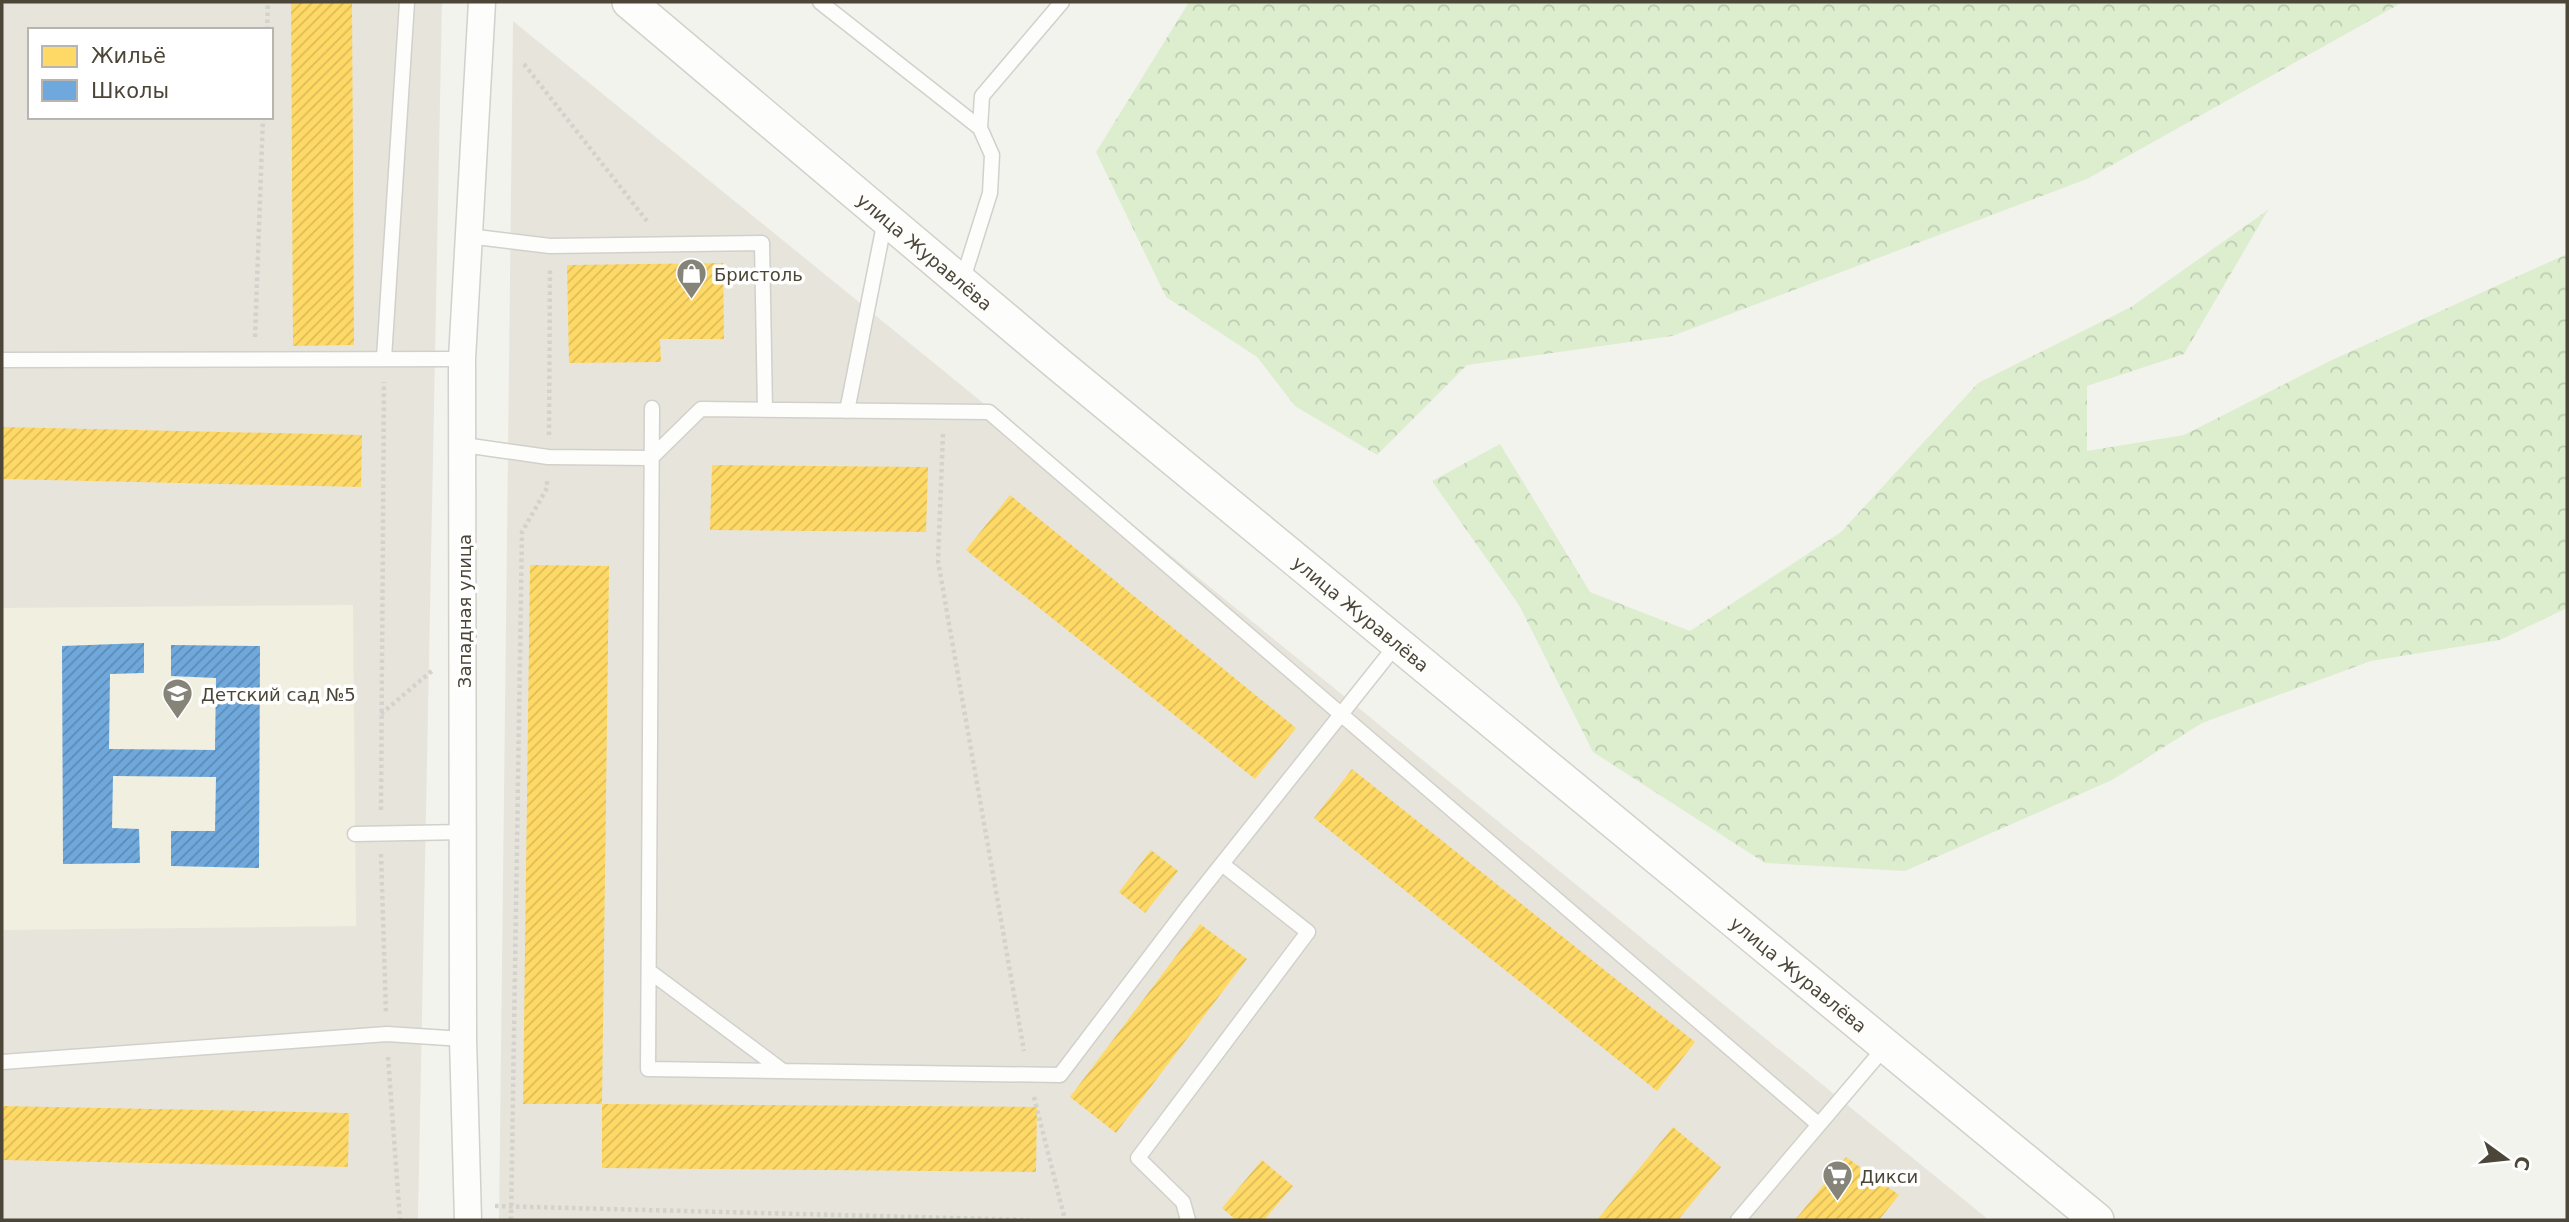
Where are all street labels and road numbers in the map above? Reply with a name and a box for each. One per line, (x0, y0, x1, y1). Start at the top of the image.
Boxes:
street label: улица Журавлёва (853, 189, 997, 314)
street label: Западная улица (454, 534, 475, 688)
street label: улица Журавлёва (1289, 551, 1434, 676)
street label: улица Журавлёва (1726, 912, 1871, 1036)

